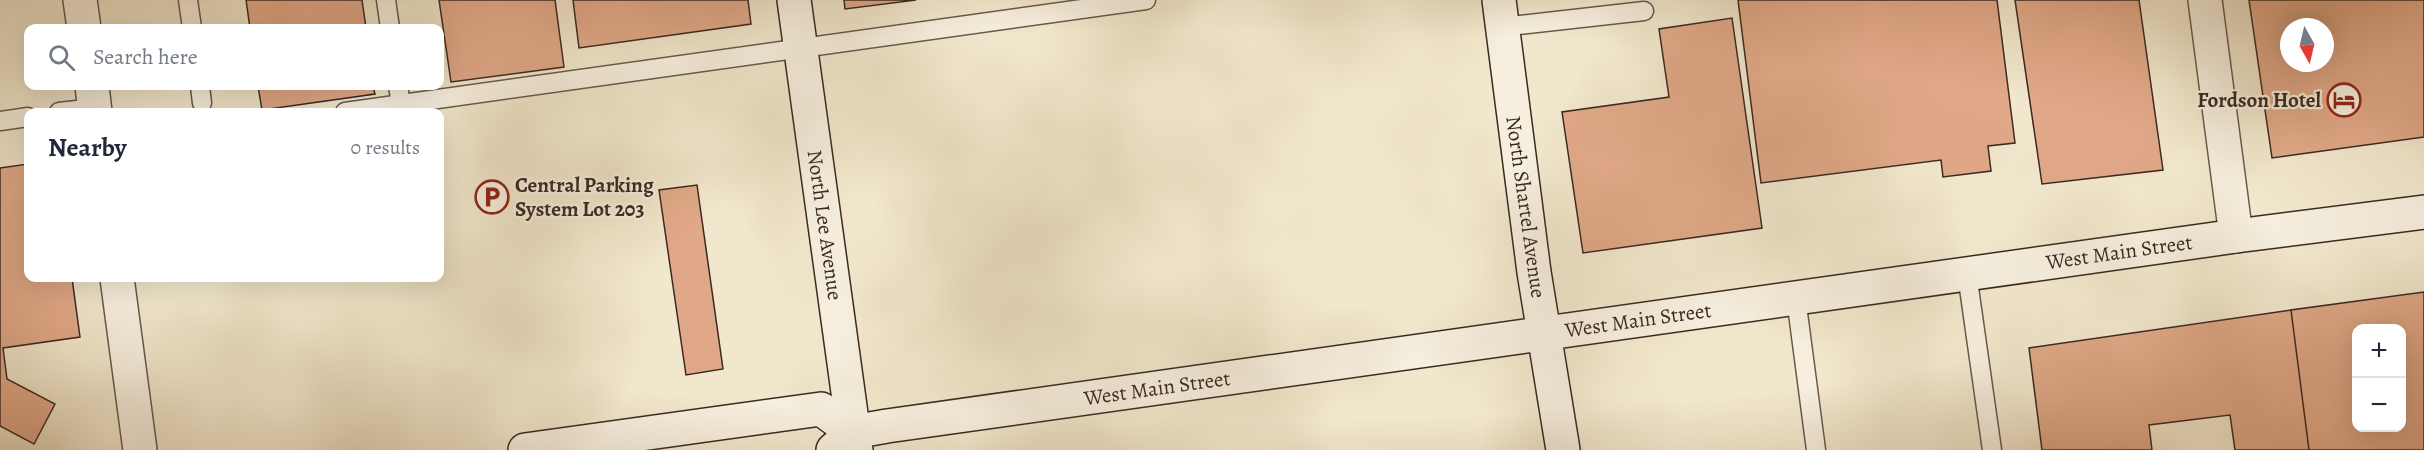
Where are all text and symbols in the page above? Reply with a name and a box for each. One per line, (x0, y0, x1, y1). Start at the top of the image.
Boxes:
north arrow (2280, 18, 2334, 72)
search box (24, 24, 444, 90)
icon: search (45, 41, 78, 74)
text: Search here (93, 42, 198, 72)
hotel icon: Fordson Hotel (2326, 82, 2362, 118)
place label: Fordson Hotel (2197, 86, 2321, 114)
street label: North Shartel Avenue (1499, 114, 1553, 300)
text: Nearby (48, 130, 127, 165)
text: 0 results (351, 134, 420, 161)
street label: North Lee Avenue (801, 148, 849, 302)
place label: Central Parking System Lot 203 (515, 171, 654, 223)
parking icon: Central Parking System Lot 203 (474, 179, 510, 215)
street label: West Main Street (2043, 228, 2194, 276)
street label: West Main Street (1562, 296, 1713, 344)
map controls (2352, 324, 2406, 432)
button: + (2352, 324, 2406, 378)
street label: West Main Street (1081, 364, 1232, 412)
button: − (2352, 378, 2406, 432)

